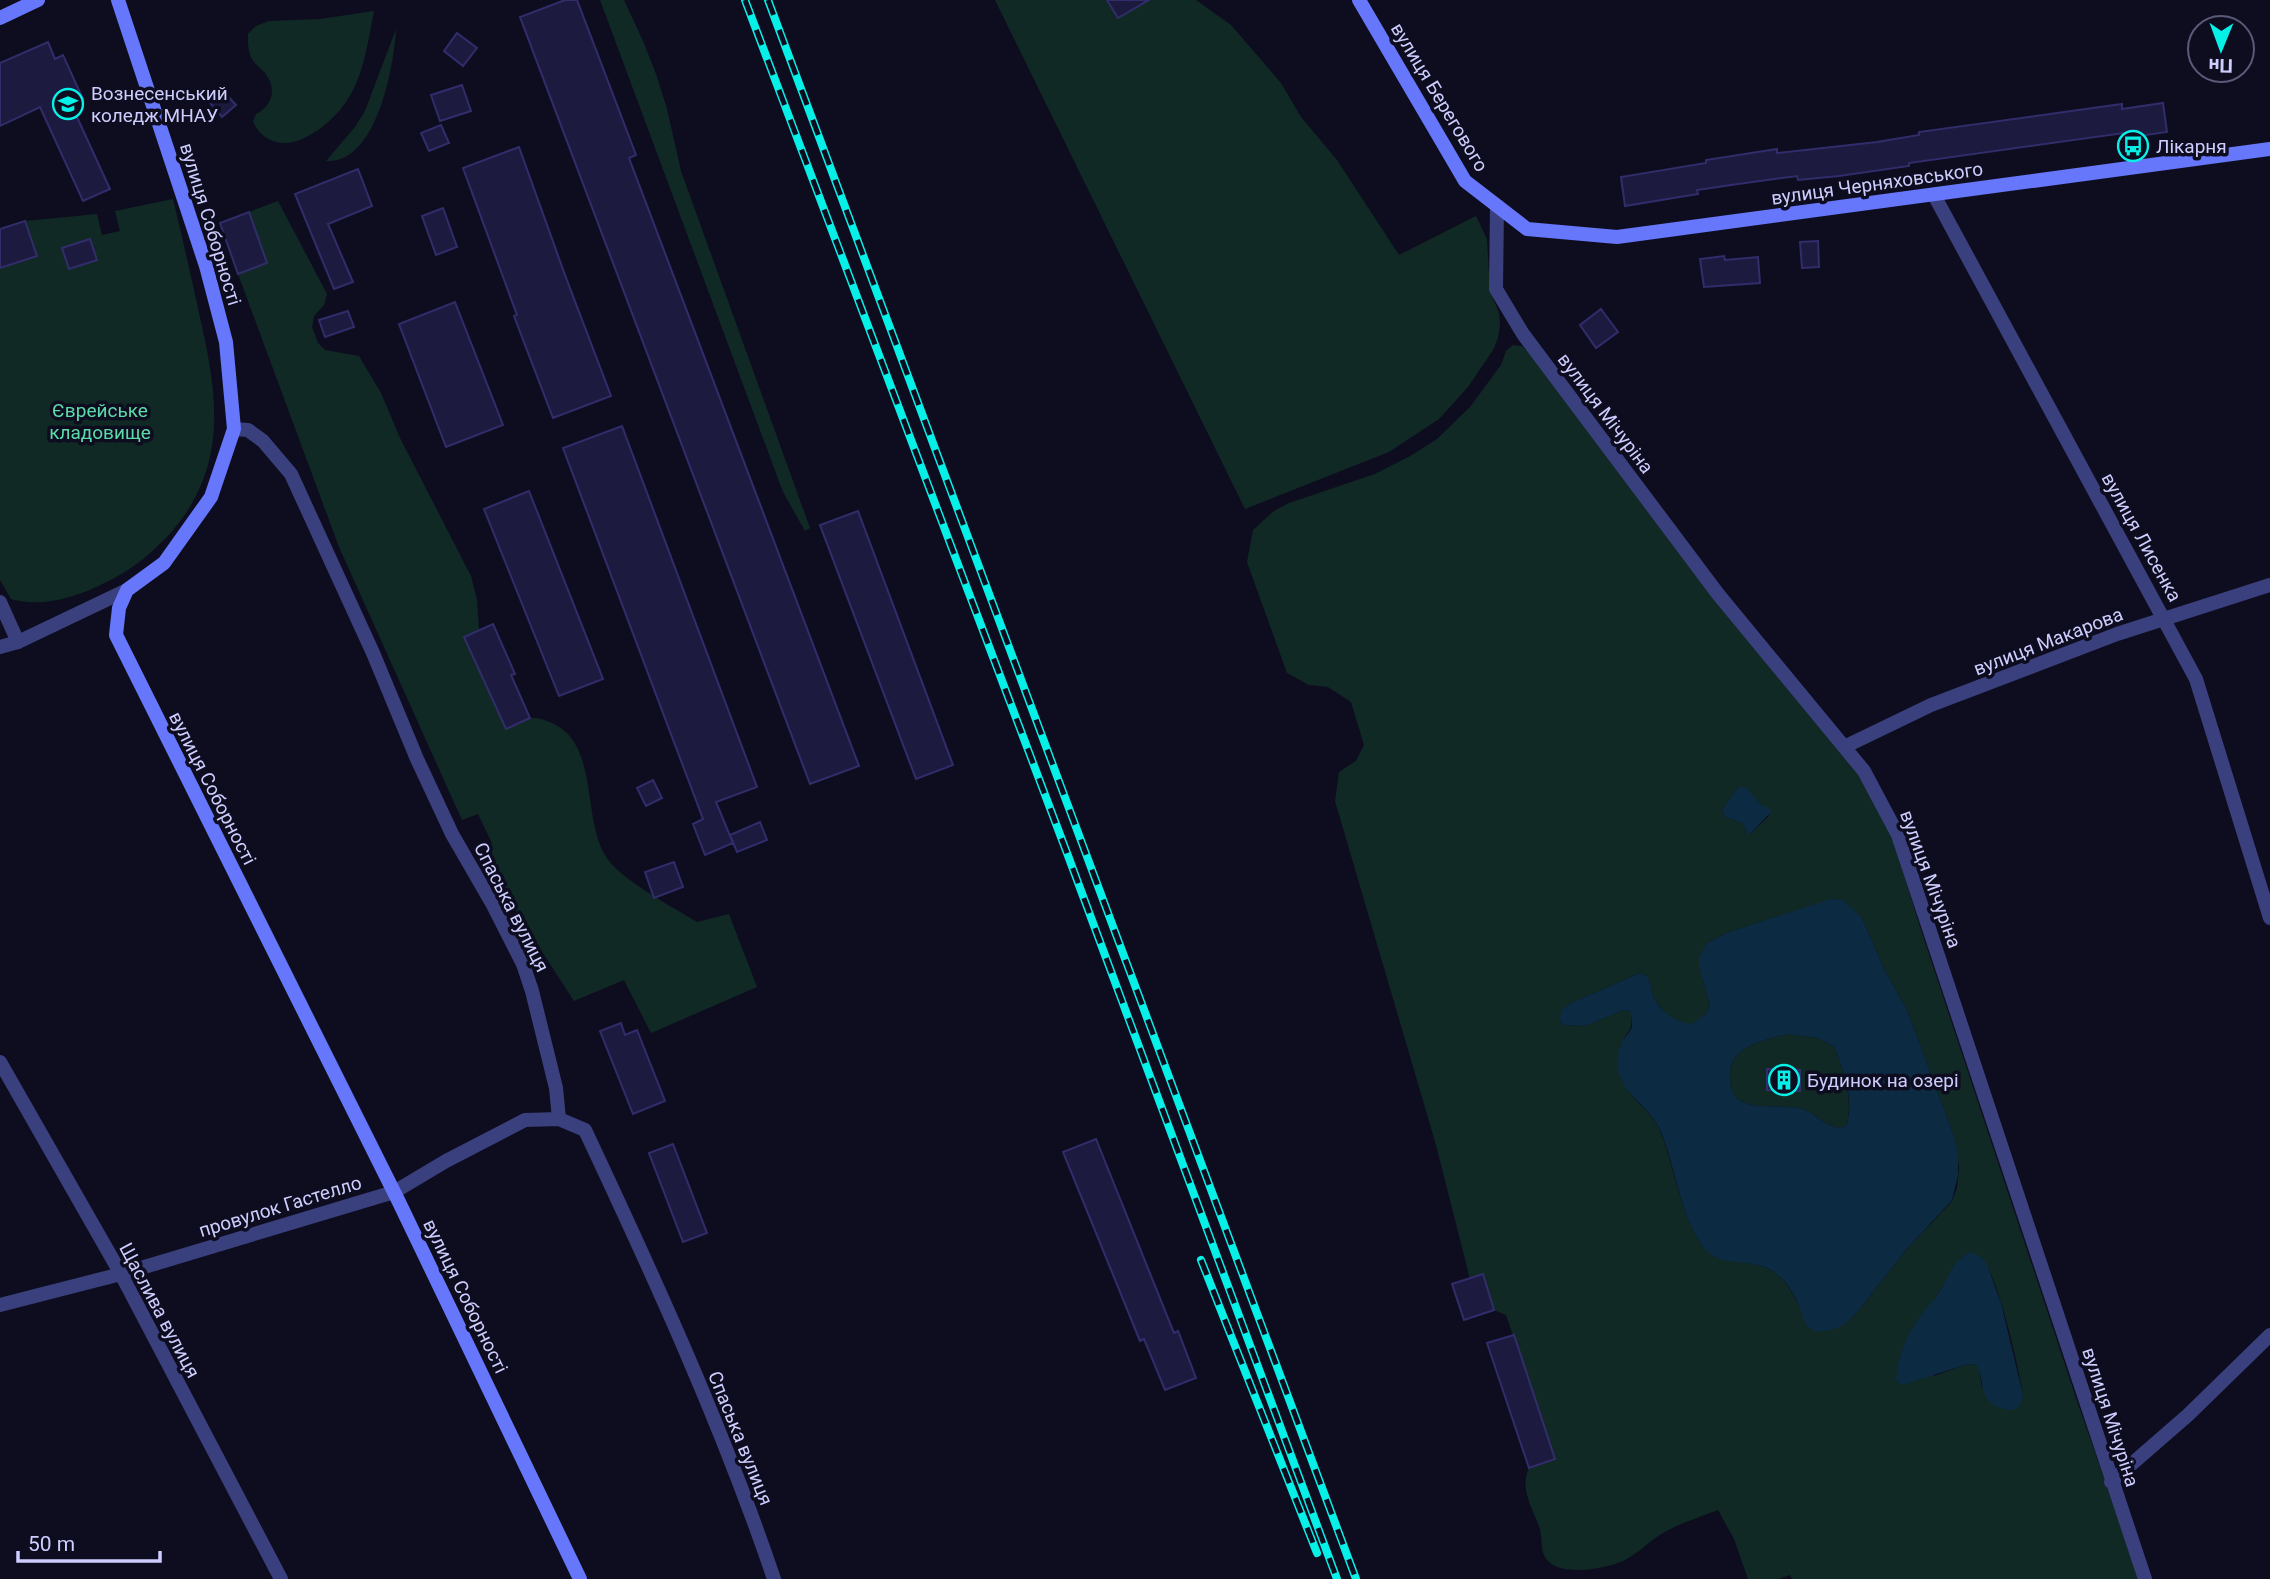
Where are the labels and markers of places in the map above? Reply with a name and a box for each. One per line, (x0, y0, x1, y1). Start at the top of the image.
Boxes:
place label: Вознесенський коледж МНАУ (91, 82, 228, 127)
school or university icon: Вознесенський коледж МНАУ (51, 87, 85, 121)
bus stop icon: Лікарня (2116, 129, 2150, 163)
place label: Лікарня (2156, 135, 2227, 158)
building icon: Будинок на озері (1767, 1063, 1801, 1097)
place label: Будинок на озері (1807, 1069, 1959, 1092)

